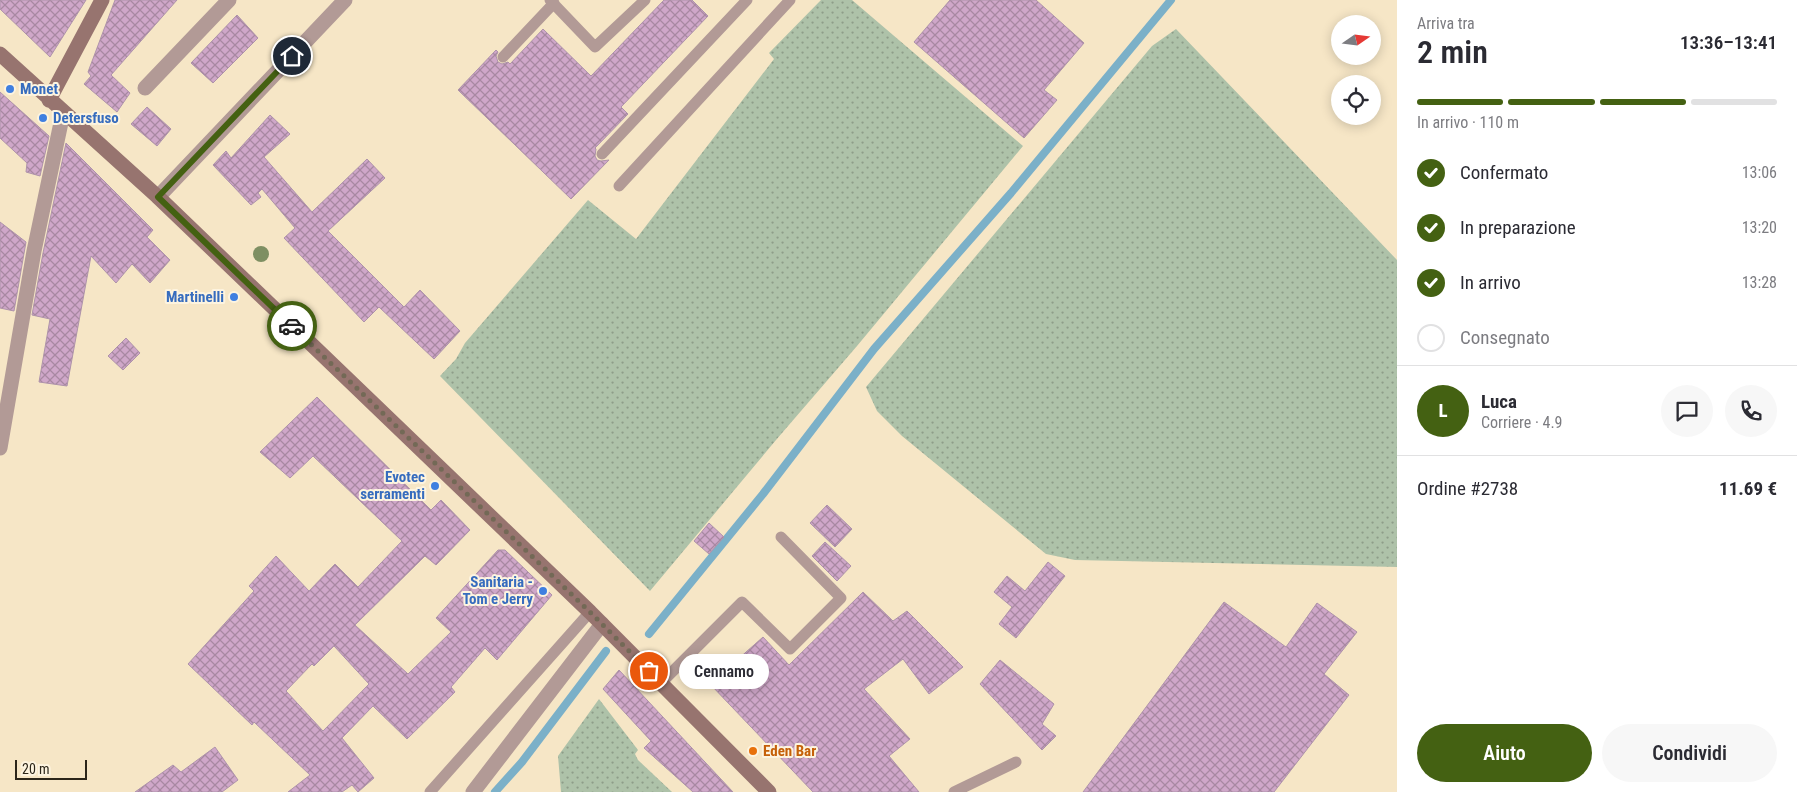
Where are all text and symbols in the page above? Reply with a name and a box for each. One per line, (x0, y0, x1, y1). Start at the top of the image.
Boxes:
text: Arriva tra (1417, 14, 1475, 33)
north arrow (1331, 15, 1381, 65)
map controls (1331, 15, 1381, 125)
text: 13:36–13:41 (1680, 31, 1777, 54)
text: 2 min (1417, 33, 1488, 71)
pin (271, 35, 313, 77)
icon: home (278, 42, 306, 70)
button: locate (1331, 75, 1381, 125)
place label: Monet (20, 80, 58, 98)
marker: Monet (4, 83, 16, 95)
place label: Detersfuso (53, 109, 119, 127)
marker: Detersfuso (37, 112, 49, 124)
text: In arrivo · 110 m (1417, 113, 1519, 132)
icon: check (1417, 159, 1445, 187)
text: Confermato (1460, 161, 1548, 184)
text: 13:06 (1742, 163, 1777, 182)
icon: check (1417, 214, 1445, 242)
text: In preparazione (1460, 216, 1576, 239)
text: 13:20 (1742, 218, 1777, 237)
icon: check (1417, 269, 1445, 297)
text: In arrivo (1460, 271, 1521, 294)
text: 13:28 (1742, 273, 1777, 292)
place label: Martinelli (166, 288, 224, 306)
marker: Martinelli (228, 291, 240, 303)
courier (267, 301, 317, 351)
icon: car (278, 312, 306, 340)
text: Consegnato (1460, 326, 1550, 349)
button: chat (1661, 385, 1713, 437)
button: phone (1725, 385, 1777, 437)
text: Luca (1481, 390, 1517, 413)
text: L (1438, 399, 1448, 422)
text: Corriere · 4.9 (1481, 413, 1563, 432)
place label: Evotec serramenti (360, 468, 425, 503)
text: Ordine #2738 (1417, 477, 1518, 500)
text: 11.69 € (1719, 477, 1777, 500)
marker: Evotec serramenti (429, 480, 441, 492)
place label: Sanitaria - Tom e Jerry (462, 573, 533, 608)
marker: Sanitaria - Tom e Jerry (537, 585, 549, 597)
pin (628, 650, 670, 692)
callout: Cennamo (679, 654, 769, 688)
icon: bag (635, 657, 663, 685)
text: Cennamo (694, 662, 754, 681)
button: Aiuto (1417, 724, 1592, 782)
button: Condividi (1602, 724, 1777, 782)
place label: Eden Bar (763, 742, 816, 760)
marker: Eden Bar (747, 745, 759, 757)
scale bar (15, 757, 88, 780)
text: 20 m (22, 761, 50, 777)

